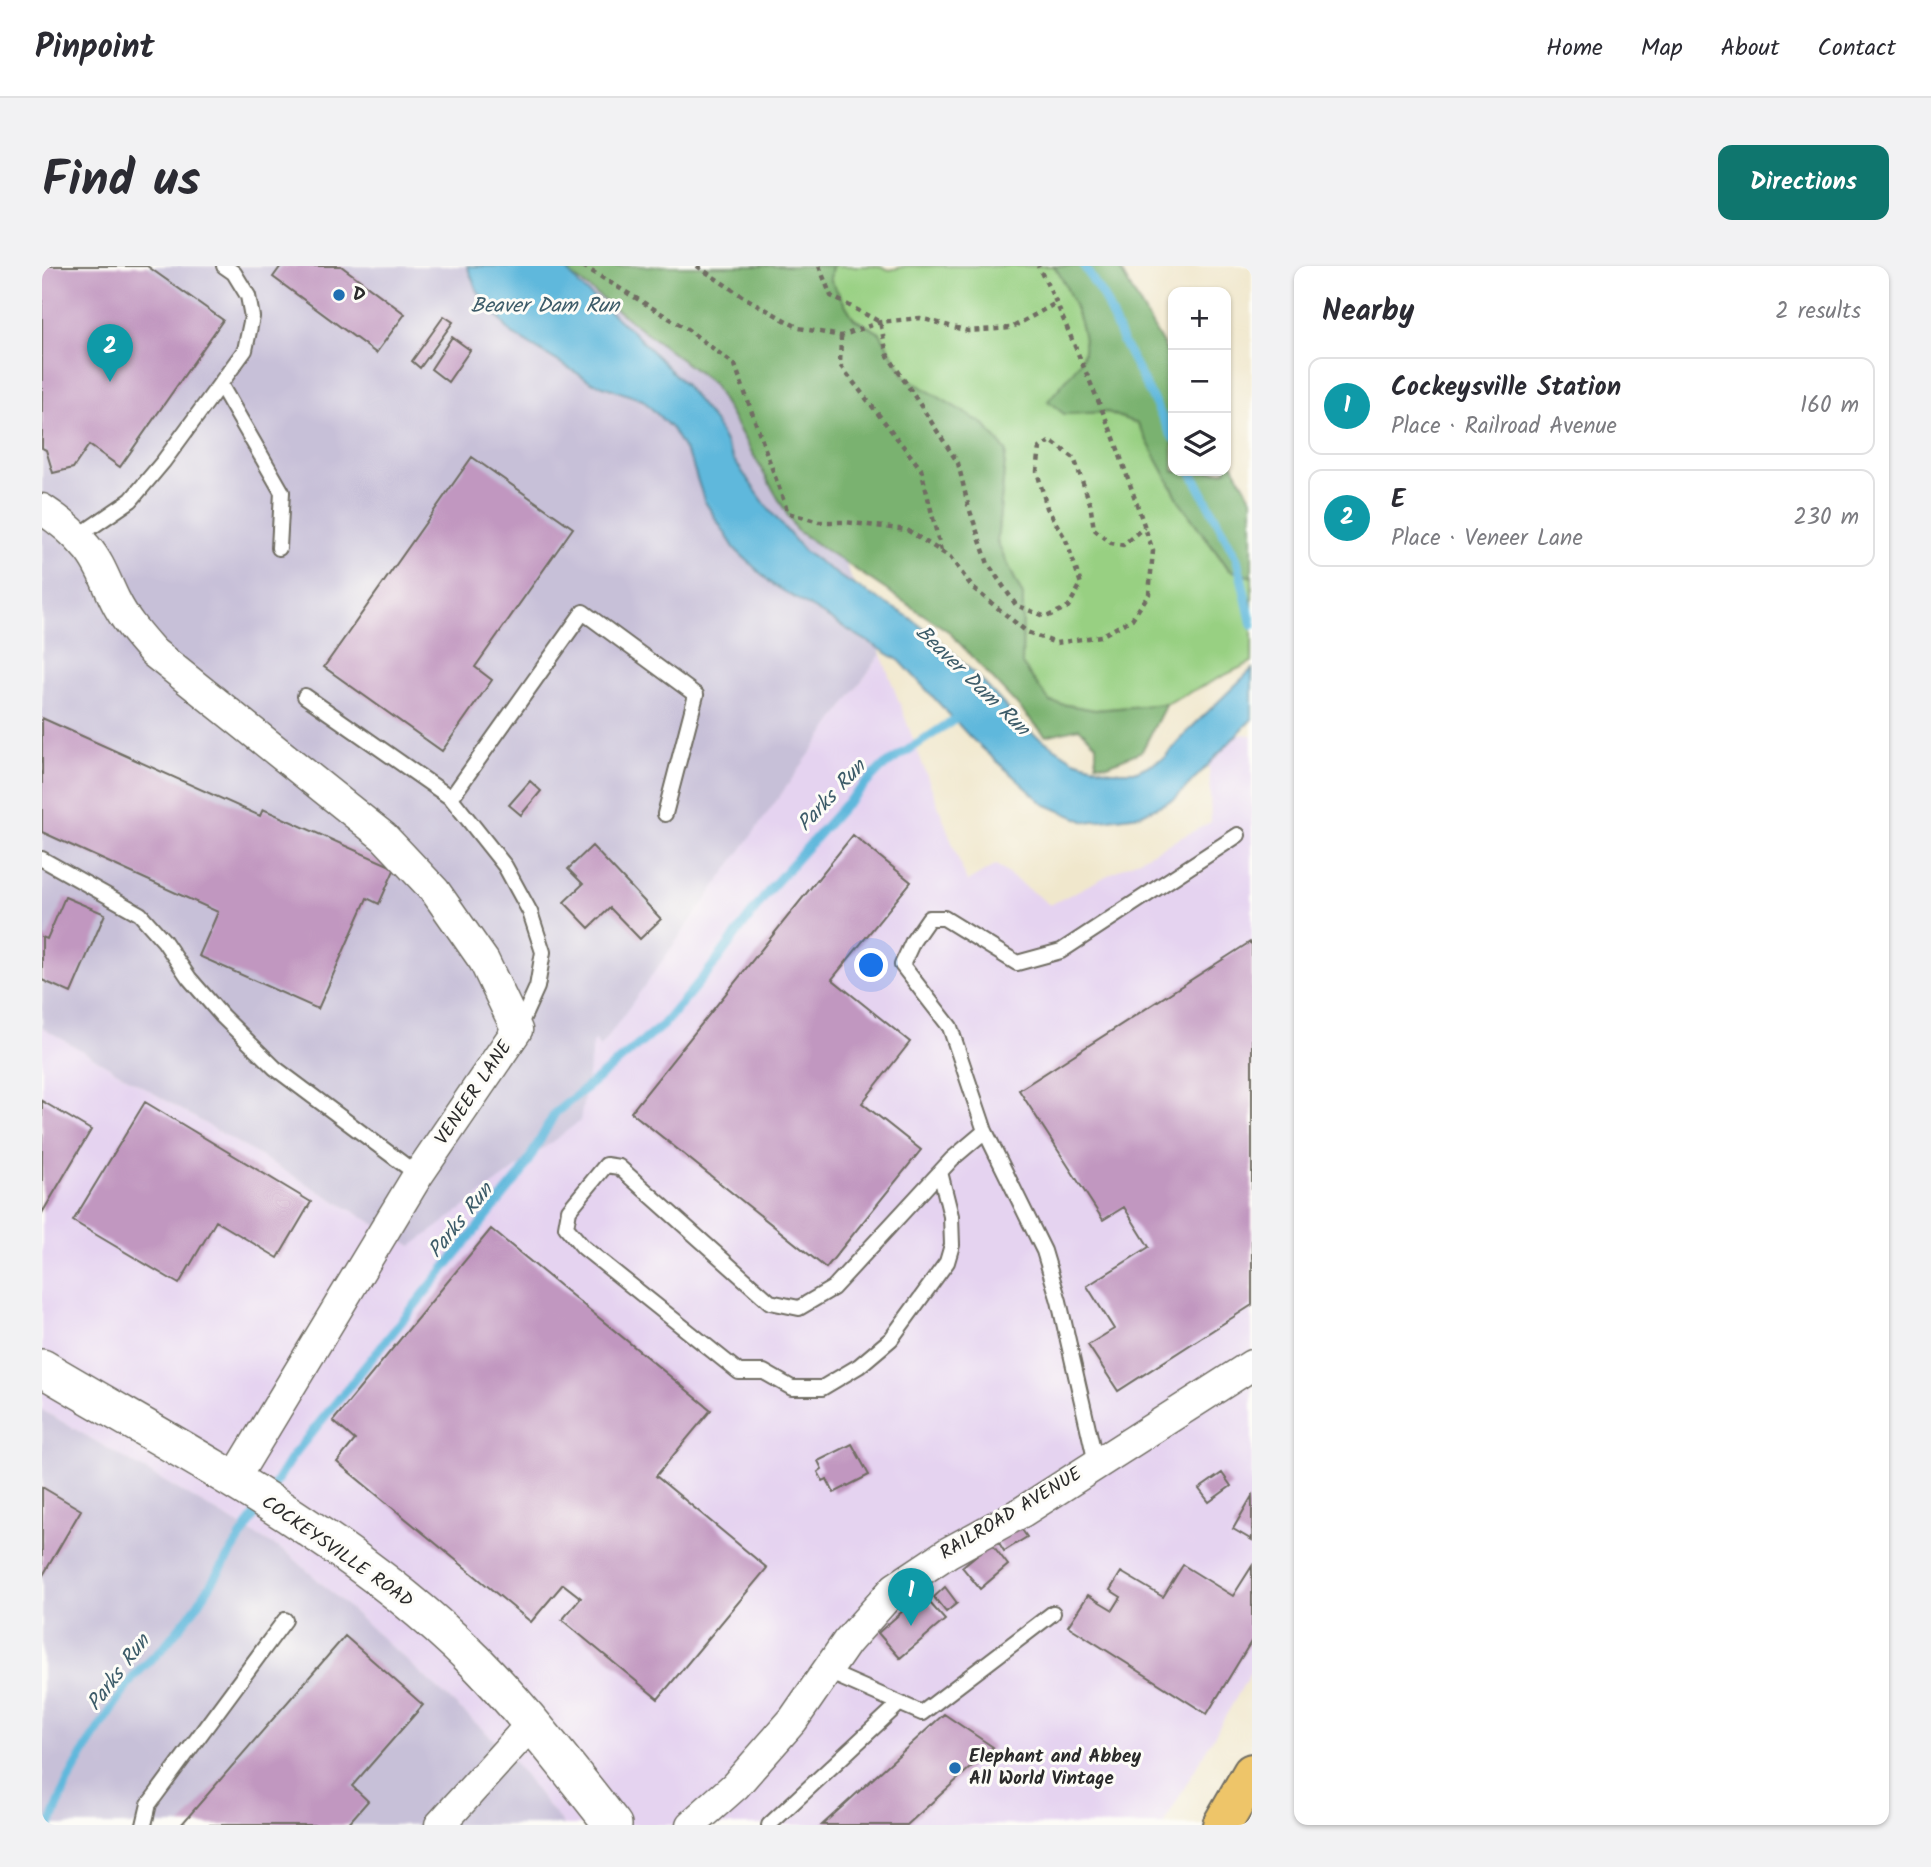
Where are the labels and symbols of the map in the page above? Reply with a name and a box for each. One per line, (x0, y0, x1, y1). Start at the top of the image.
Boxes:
place label: D (353, 280, 366, 310)
marker: D (331, 287, 347, 303)
water label: Beaver Dam Run (471, 290, 621, 323)
pin: 2 (87, 324, 133, 382)
water label: Beaver Dam Run (907, 618, 1038, 746)
water label: Parks Run (790, 751, 876, 840)
your location (854, 948, 888, 982)
street label: VENEER LANE (428, 1034, 521, 1152)
water label: Parks Run (420, 1175, 503, 1266)
street label: RAILROAD AVENUE (934, 1459, 1089, 1568)
street label: COCKEYSVILLE ROAD (255, 1488, 419, 1616)
pin: 1 (888, 1568, 934, 1626)
water label: Parks Run (79, 1626, 160, 1718)
place label: Elephant and Abbey All World Vintage (969, 1742, 1141, 1794)
marker: Elephant and Abbey All World Vintage (947, 1760, 963, 1776)

